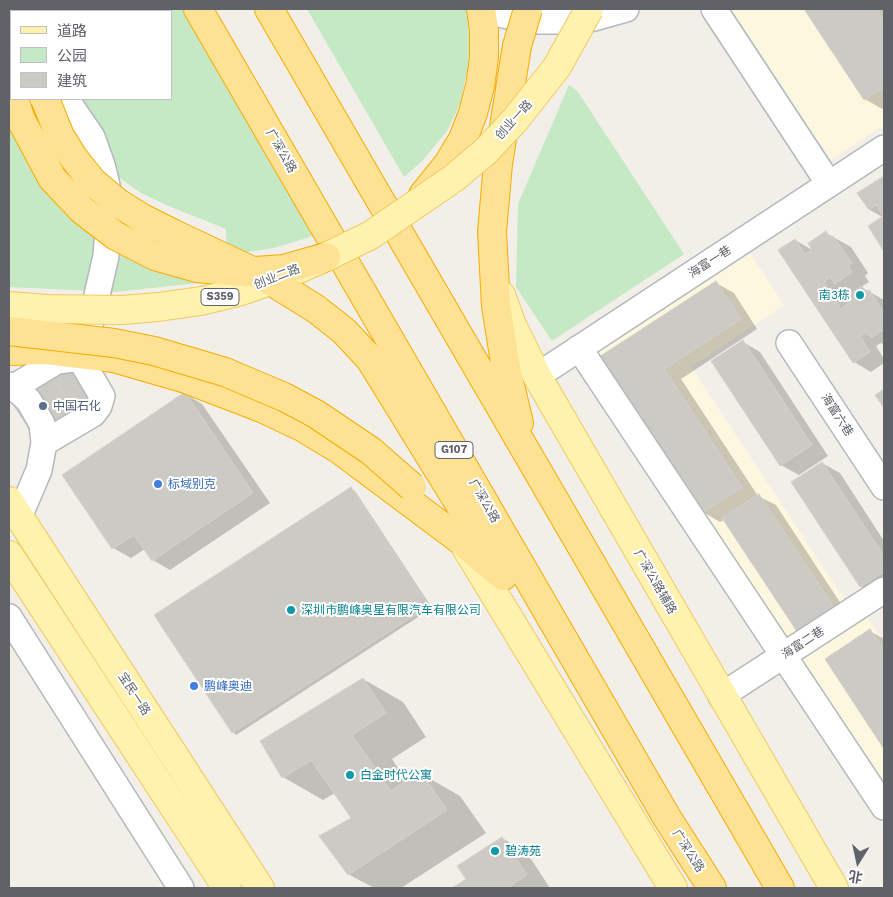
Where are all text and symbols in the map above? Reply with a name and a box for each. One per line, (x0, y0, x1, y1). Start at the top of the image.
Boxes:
legend (10, 10, 172, 100)
text: 道路 (57, 22, 87, 40)
text: 公园 (57, 47, 87, 65)
text: 建筑 (57, 72, 87, 90)
street label: 创业一路 (493, 97, 535, 143)
street label: 广深公路 (263, 127, 299, 175)
street label: 海富一巷 (686, 243, 734, 281)
street label: 创业二路 (252, 262, 302, 292)
road number: S359 (201, 288, 239, 306)
place label: 南3栋 (819, 288, 850, 302)
marker: 南3栋 (854, 289, 866, 301)
street label: 海富六巷 (818, 391, 856, 439)
place label: 中国石化 (53, 399, 101, 413)
marker: 中国石化 (37, 400, 49, 412)
road number: G107 (435, 442, 473, 458)
place label: 标域别克 (168, 477, 216, 491)
street label: 广深公路 (466, 477, 502, 525)
marker: 标域别克 (152, 478, 164, 490)
street label: 广深公路辅路 (631, 547, 679, 617)
place label: 深圳市鹏峰奥星有限汽车有限公司 (301, 603, 481, 617)
marker: 深圳市鹏峰奥星有限汽车有限公司 (285, 604, 297, 616)
street label: 海富二巷 (779, 624, 827, 662)
street label: 宝民一路 (115, 670, 153, 718)
place label: 鹏峰奥迪 (204, 679, 252, 693)
marker: 鹏峰奥迪 (188, 680, 200, 692)
place label: 白金时代公寓 (360, 768, 432, 782)
marker: 白金时代公寓 (344, 769, 356, 781)
street label: 广深公路 (669, 827, 707, 875)
north arrow (833, 837, 883, 887)
place label: 碧涛苑 (505, 844, 541, 858)
marker: 碧涛苑 (489, 845, 501, 857)
text: 北 (847, 868, 864, 886)

